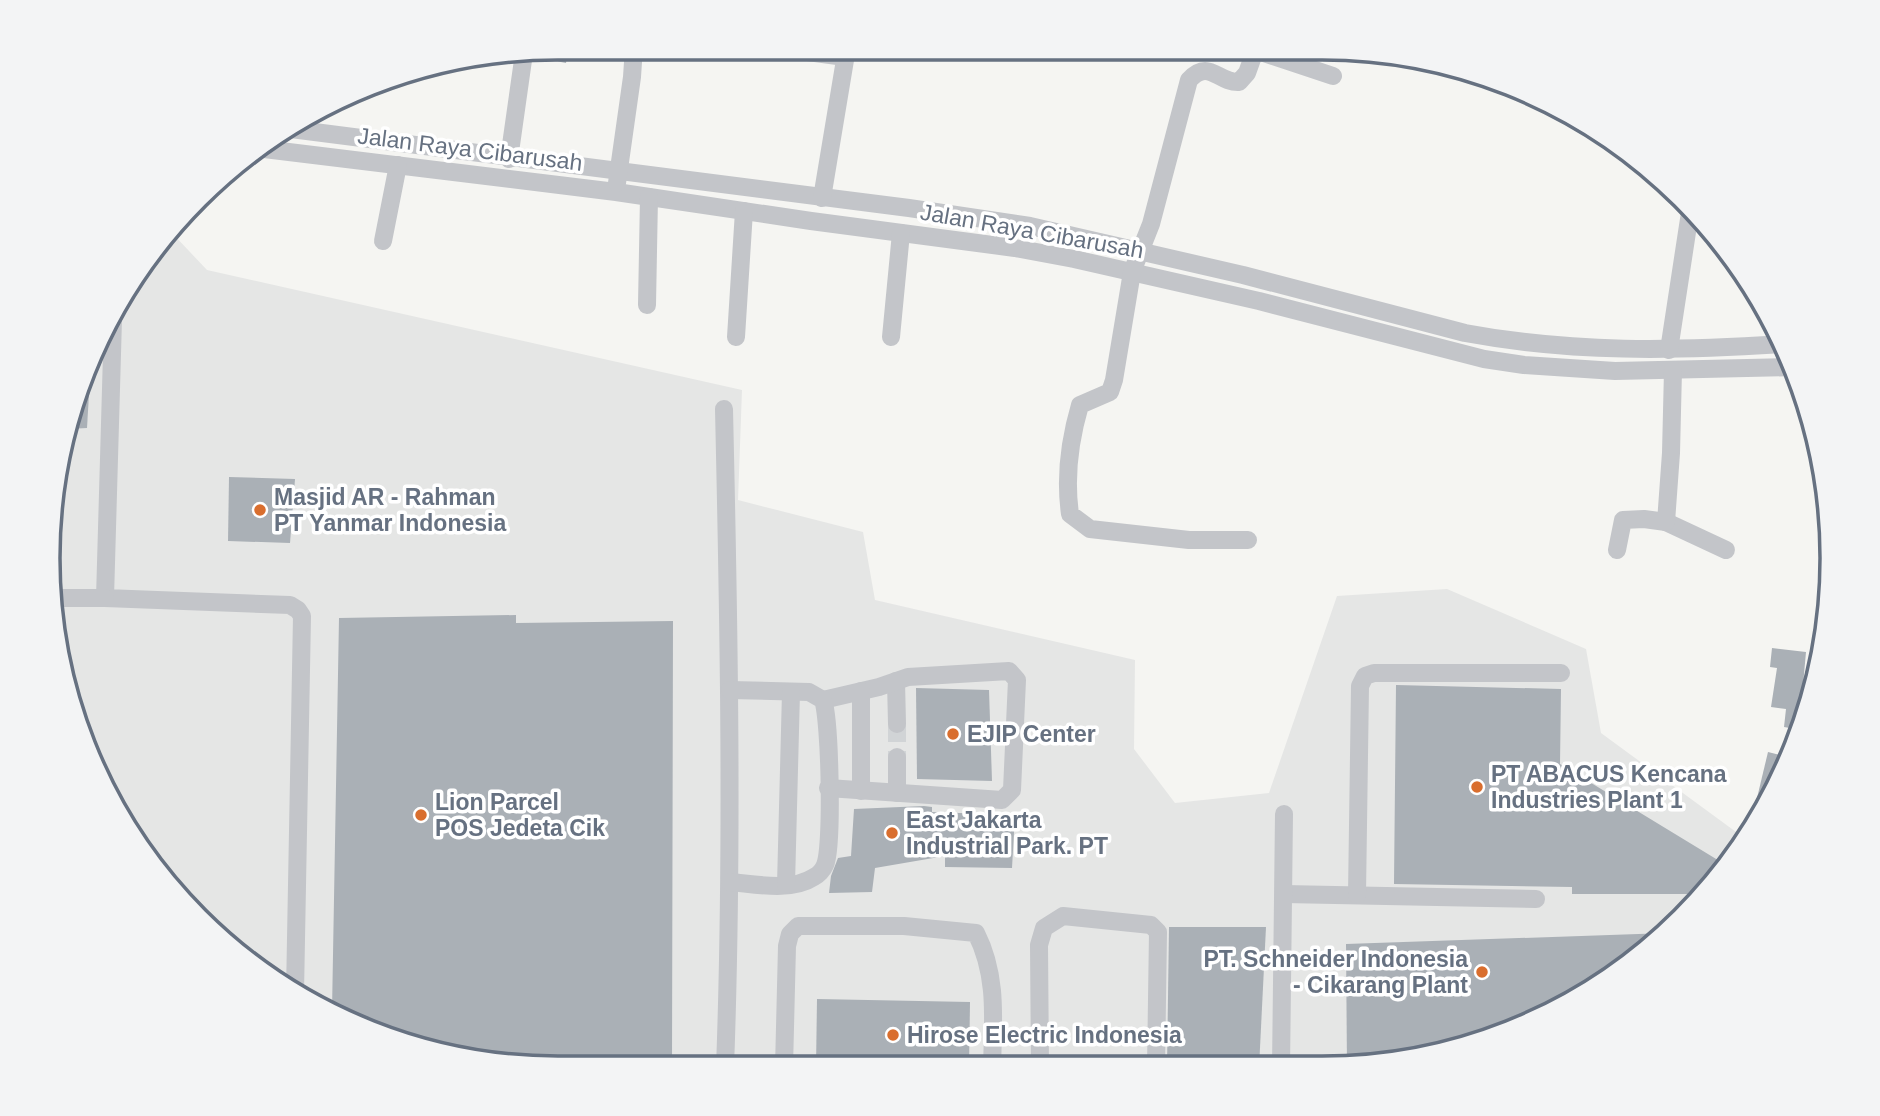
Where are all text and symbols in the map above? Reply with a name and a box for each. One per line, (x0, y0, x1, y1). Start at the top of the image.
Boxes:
street label: Jalan Raya Cibarusah (356, 122, 584, 176)
street label: Jalan Raya Cibarusah (918, 199, 1146, 263)
place label: Masjid AR - Rahman PT Yanmar Indonesia (274, 484, 506, 536)
marker: Masjid AR - Rahman PT Yanmar Indonesia (252, 502, 268, 518)
place label: EJIP Center (967, 721, 1096, 747)
marker: EJIP Center (945, 726, 961, 742)
place label: PT ABACUS Kencana Industries Plant 1 (1491, 761, 1727, 813)
marker: PT ABACUS Kencana Industries Plant 1 (1469, 779, 1485, 795)
place label: Lion Parcel POS Jedeta Cik (435, 789, 605, 841)
marker: Lion Parcel POS Jedeta Cik (413, 807, 429, 823)
place label: East Jakarta Industrial Park. PT (906, 807, 1108, 859)
marker: East Jakarta Industrial Park. PT (884, 825, 900, 841)
place label: PT. Schneider Indonesia - Cikarang Plant (1203, 946, 1468, 998)
marker: PT. Schneider Indonesia - Cikarang Plant (1474, 964, 1490, 980)
place label: Hirose Electric Indonesia (907, 1022, 1182, 1048)
marker: Hirose Electric Indonesia (885, 1027, 901, 1043)

